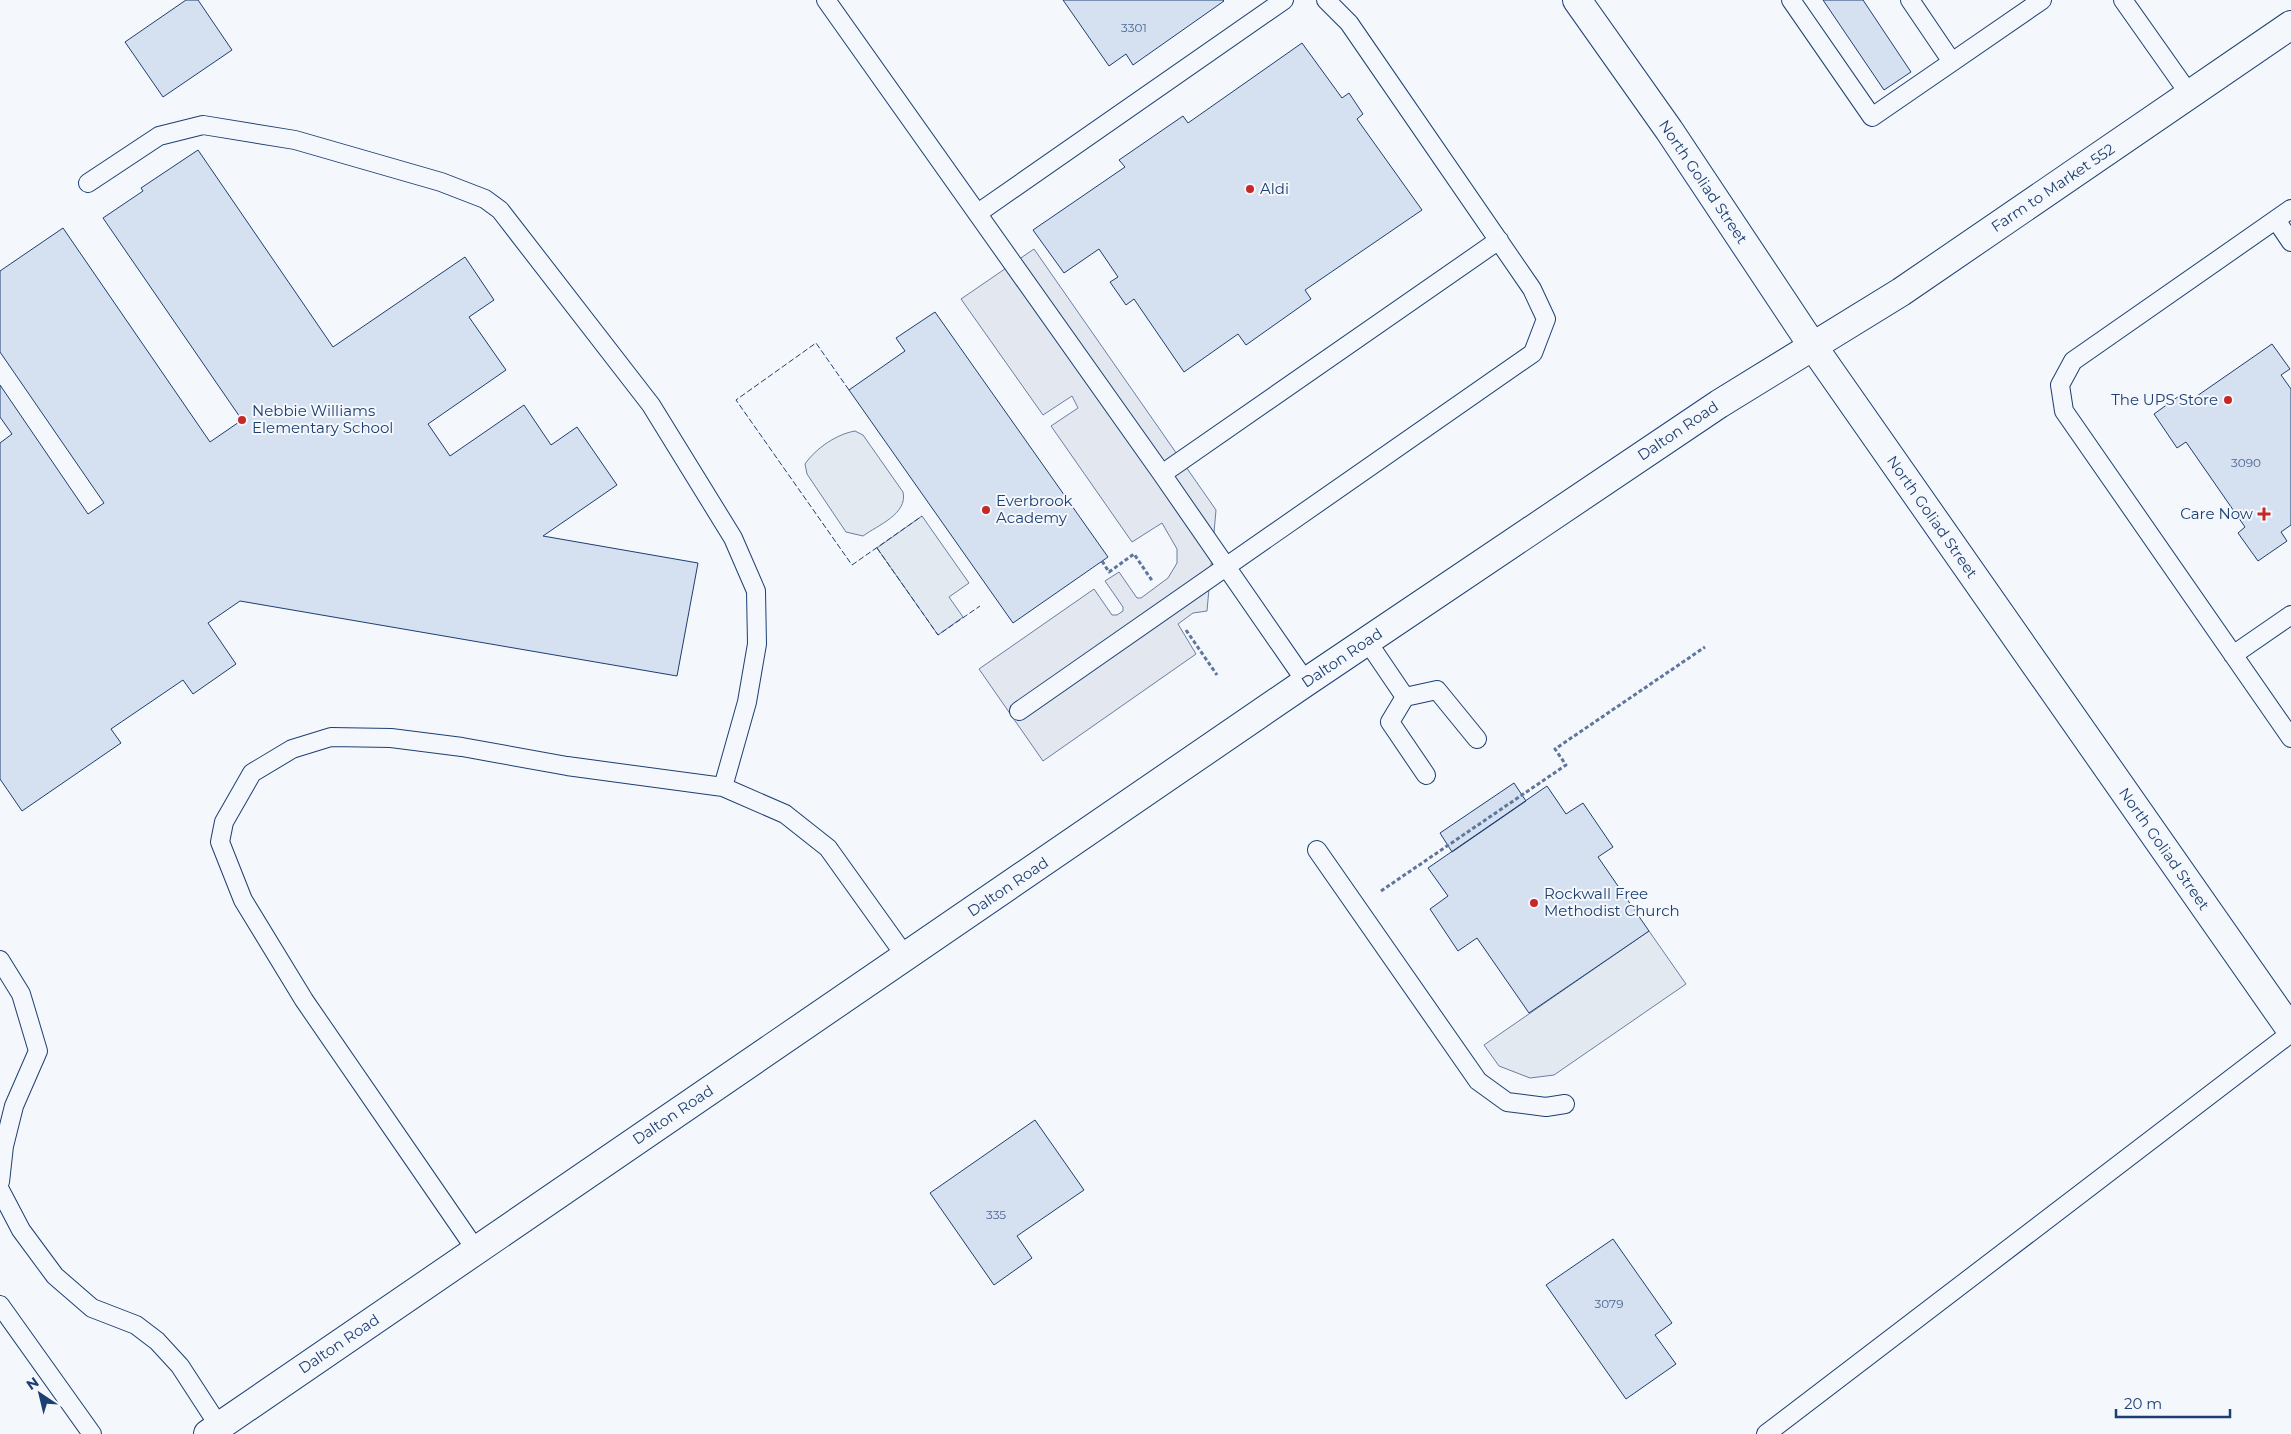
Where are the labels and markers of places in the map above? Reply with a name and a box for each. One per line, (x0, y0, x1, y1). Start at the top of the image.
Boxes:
place label: Aldi (1260, 179, 1289, 198)
marker: Aldi (1244, 183, 1256, 195)
place label: The UPS Store (2111, 390, 2218, 409)
marker: The UPS Store (2222, 394, 2234, 406)
place label: Nebbie Williams Elementary School (252, 401, 393, 437)
marker: Nebbie Williams Elementary School (236, 414, 248, 426)
place label: Everbrook Academy (996, 491, 1073, 527)
marker: Everbrook Academy (980, 504, 992, 516)
place label: Care Now (2180, 504, 2254, 523)
marker: Care Now (2257, 507, 2271, 521)
place label: Rockwall Free Methodist Church (1544, 884, 1680, 920)
marker: Rockwall Free Methodist Church (1528, 897, 1540, 909)

